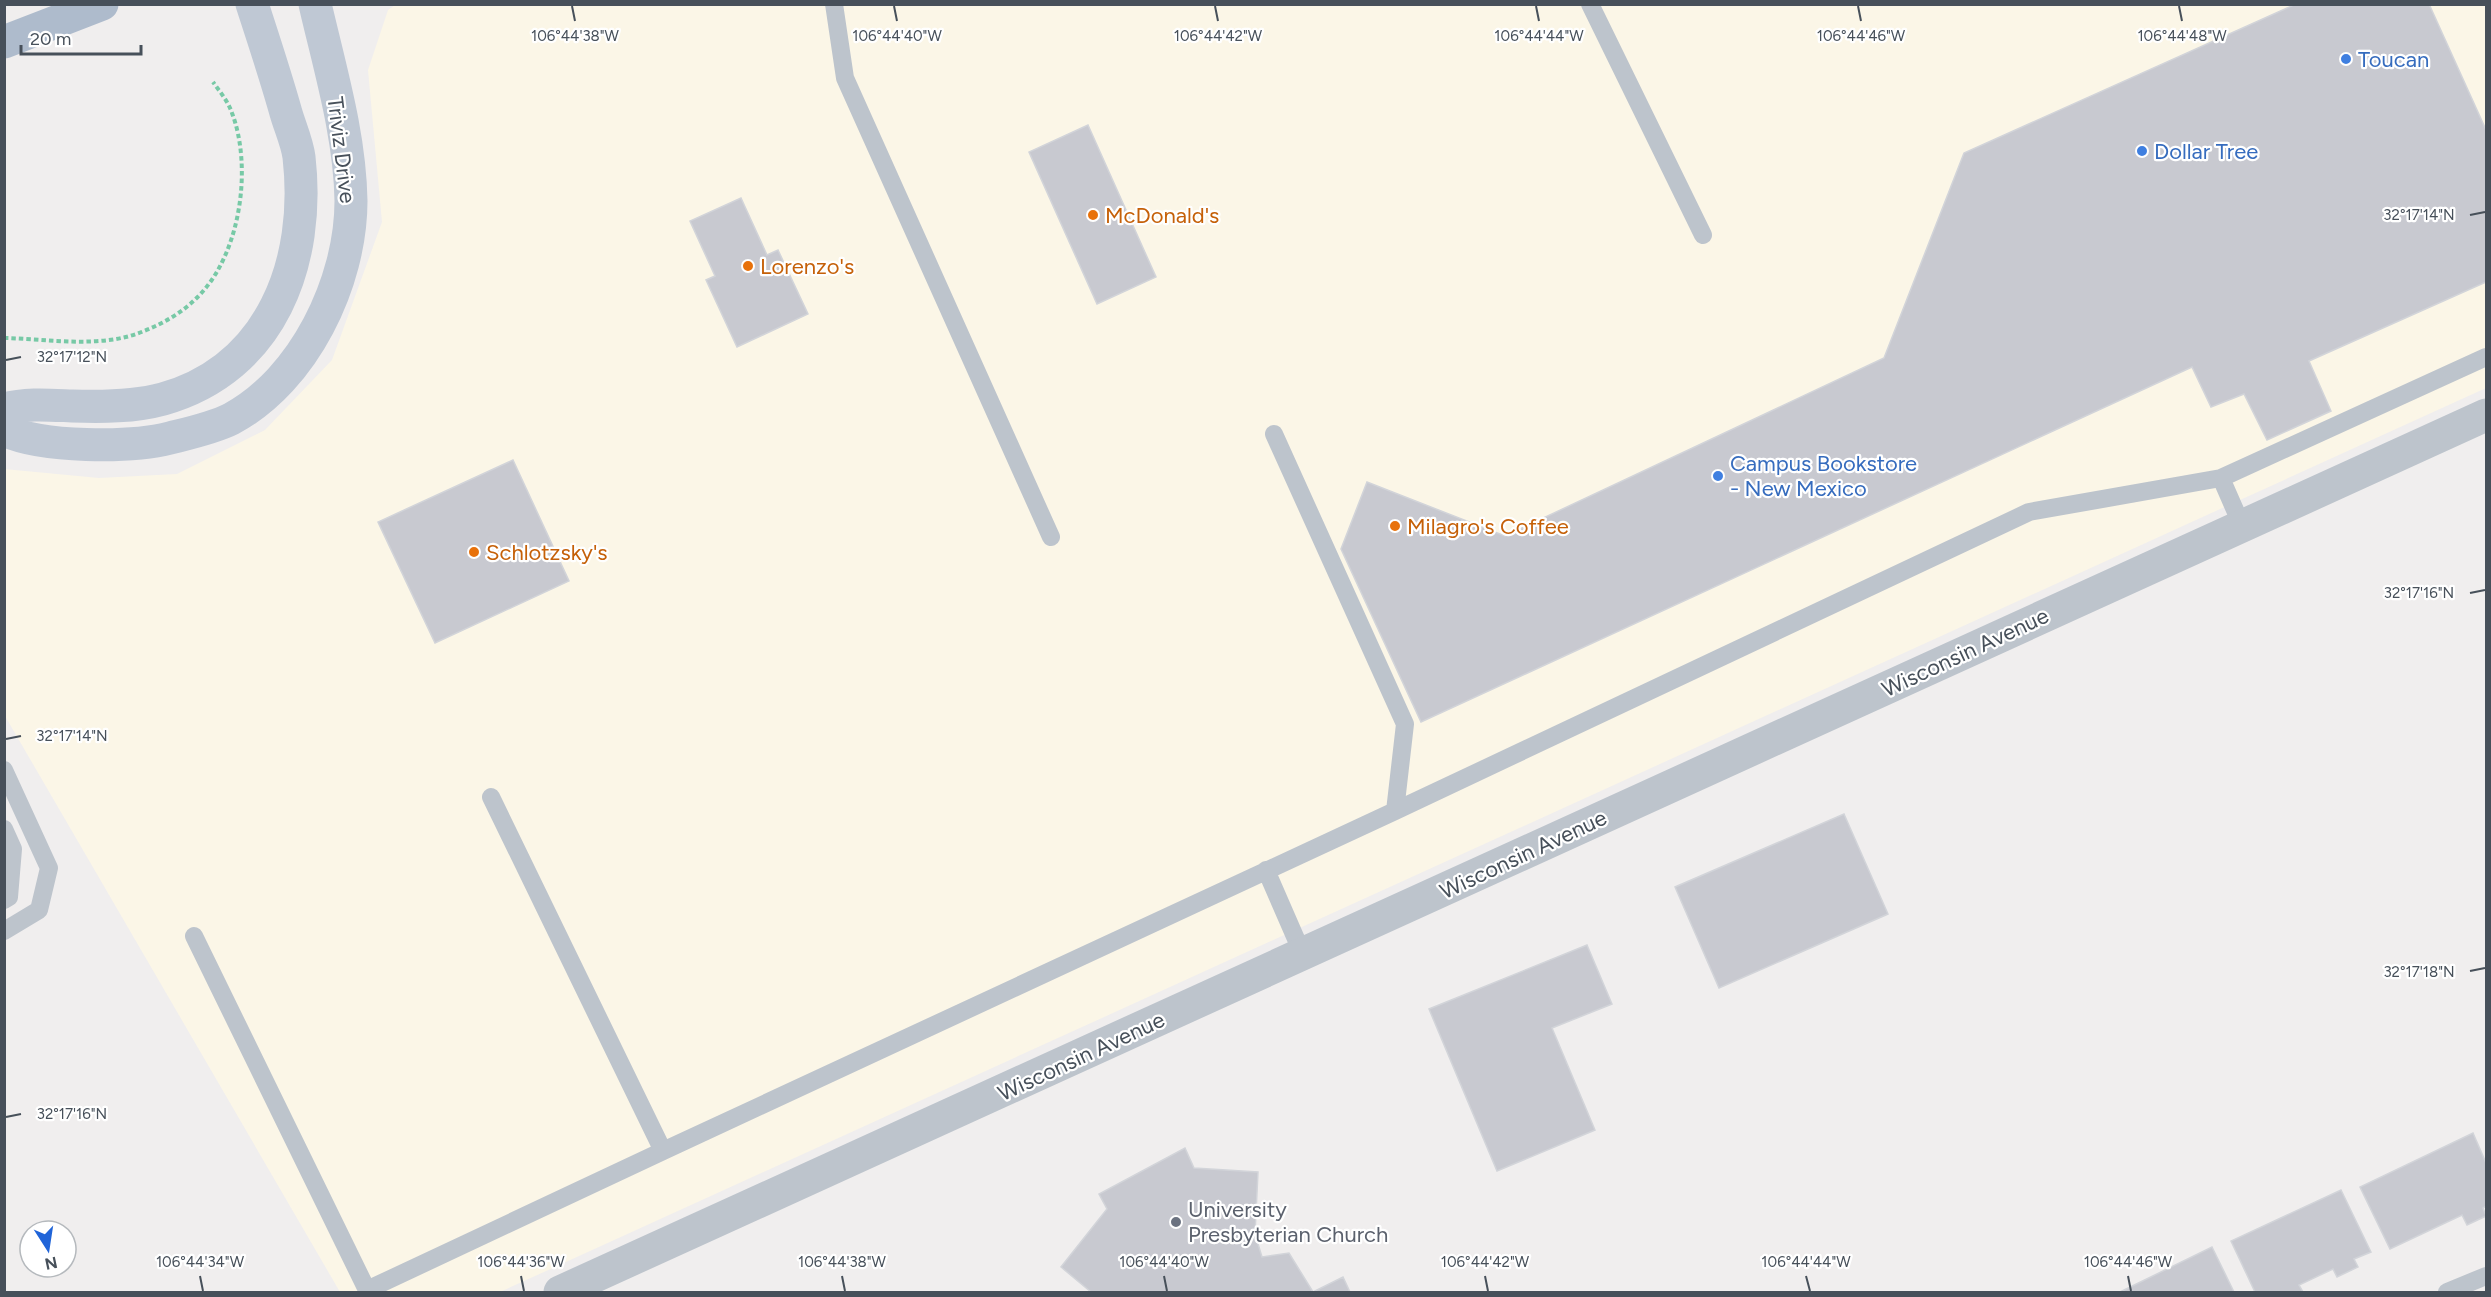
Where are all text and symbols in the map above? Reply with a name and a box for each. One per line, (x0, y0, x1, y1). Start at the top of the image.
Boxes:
scale bar (21, 18, 141, 56)
text: 106°44'38"W (531, 27, 620, 45)
text: 106°44'40"W (852, 27, 942, 45)
text: 106°44'42"W (1174, 27, 1263, 45)
text: 106°44'44"W (1494, 27, 1584, 45)
text: 106°44'46"W (1817, 27, 1906, 45)
text: 106°44'48"W (2137, 27, 2227, 45)
text: 20 m (30, 28, 71, 50)
place label: Toucan (2358, 46, 2429, 73)
marker: Toucan (2339, 52, 2353, 66)
street label: Triviz Drive (322, 95, 361, 205)
place label: Dollar Tree (2154, 138, 2258, 165)
marker: Dollar Tree (2135, 144, 2149, 158)
place label: McDonald's (1105, 202, 1219, 229)
text: 32°17'14"N (2383, 206, 2455, 224)
marker: McDonald's (1086, 208, 1100, 222)
place label: Lorenzo's (760, 253, 854, 280)
marker: Lorenzo's (741, 259, 755, 273)
text: 32°17'12"N (37, 348, 107, 366)
place label: Campus Bookstore - New Mexico (1730, 450, 1917, 502)
marker: Campus Bookstore - New Mexico (1711, 469, 1725, 483)
place label: Milagro's Coffee (1407, 513, 1569, 540)
marker: Milagro's Coffee (1388, 519, 1402, 533)
place label: Schlotzsky's (486, 539, 608, 566)
marker: Schlotzsky's (467, 545, 481, 559)
text: 32°17'16"N (2384, 584, 2454, 602)
street label: Wisconsin Avenue (1878, 602, 2053, 703)
text: 32°17'14"N (36, 727, 108, 745)
street label: Wisconsin Avenue (1436, 804, 1611, 905)
text: 32°17'18"N (2383, 963, 2455, 981)
street label: Wisconsin Avenue (994, 1006, 1169, 1107)
text: 32°17'16"N (37, 1105, 107, 1123)
place label: University Presbyterian Church (1188, 1196, 1388, 1248)
marker: University Presbyterian Church (1169, 1215, 1183, 1229)
north arrow (18, 1219, 78, 1279)
text: N (43, 1253, 59, 1274)
text: 106°44'34"W (156, 1253, 245, 1271)
text: 106°44'36"W (477, 1253, 565, 1271)
text: 106°44'38"W (798, 1253, 887, 1271)
text: 106°44'40"W (1119, 1253, 1209, 1271)
text: 106°44'42"W (1441, 1253, 1530, 1271)
text: 106°44'44"W (1761, 1253, 1851, 1271)
text: 106°44'46"W (2084, 1253, 2173, 1271)

